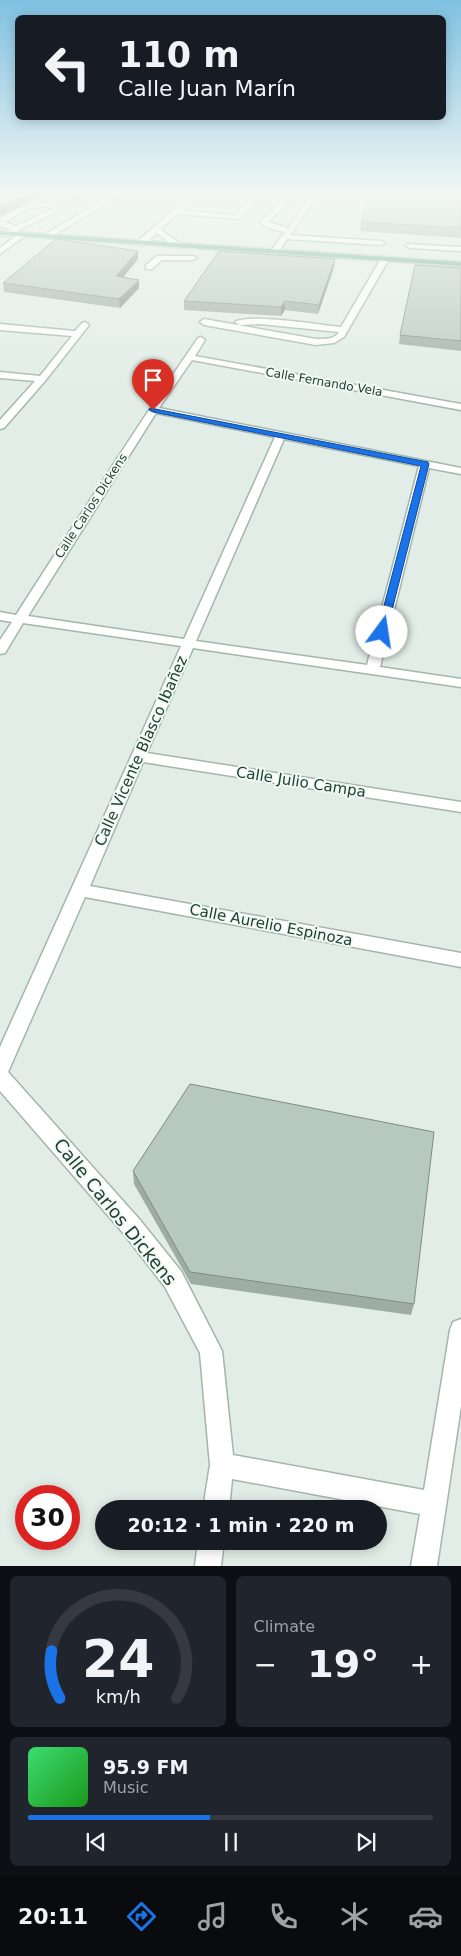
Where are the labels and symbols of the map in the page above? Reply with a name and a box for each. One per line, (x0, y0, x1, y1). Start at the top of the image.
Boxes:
pin (132, 359, 174, 410)
street label: Calle Fernando Vela (264, 365, 384, 399)
street label: Calle Carlos Dickens (52, 451, 130, 561)
position arrow (355, 605, 407, 657)
street label: Calle Vicente Blasco Ibañez (91, 653, 191, 849)
street label: Calle Julio Campa (235, 763, 367, 801)
street label: Calle Aurelio Espinoza (188, 900, 354, 950)
street label: Calle Carlos Dickens (50, 1134, 181, 1289)
speed limit sign: 30 (15, 1485, 80, 1550)

